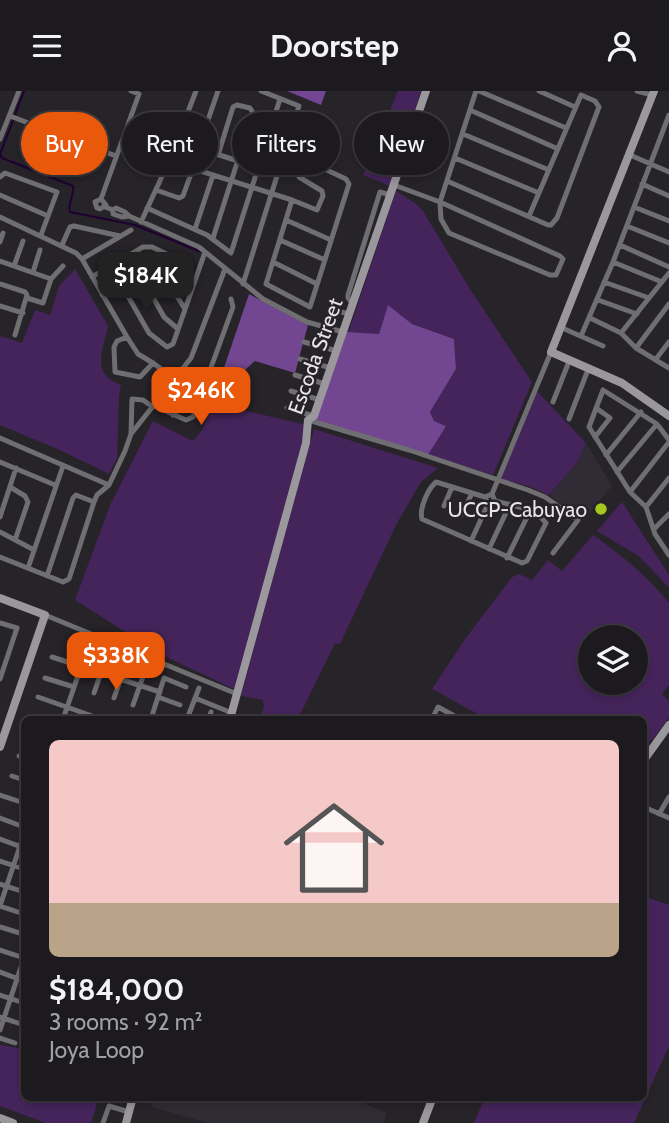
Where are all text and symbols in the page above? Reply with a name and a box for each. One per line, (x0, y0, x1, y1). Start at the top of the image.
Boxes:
text: Doorstep (270, 26, 399, 65)
icon: menu (28, 27, 66, 65)
icon: person (603, 27, 641, 65)
chip: Buy (21, 112, 108, 175)
chip: Rent (122, 112, 218, 175)
chip: Filters (232, 112, 340, 175)
chip: New (354, 112, 449, 175)
pin: $184K (97, 253, 195, 312)
text: $184K (114, 261, 178, 289)
street label: Escoda Street (282, 295, 348, 417)
pin: $246K (152, 367, 250, 427)
text: $246K (167, 376, 235, 404)
place label: UCCP-Cabuyao (448, 497, 587, 522)
marker: UCCP-Cabuyao (593, 501, 609, 517)
map controls (578, 625, 648, 695)
button: layers (578, 625, 648, 695)
pin: $338K (67, 633, 165, 692)
text: $338K (83, 641, 149, 669)
icon: home (271, 785, 397, 911)
text: $184,000 (49, 971, 184, 1008)
text: 3 rooms · 92 m² (49, 1008, 203, 1036)
text: Joya Loop (49, 1036, 144, 1064)

